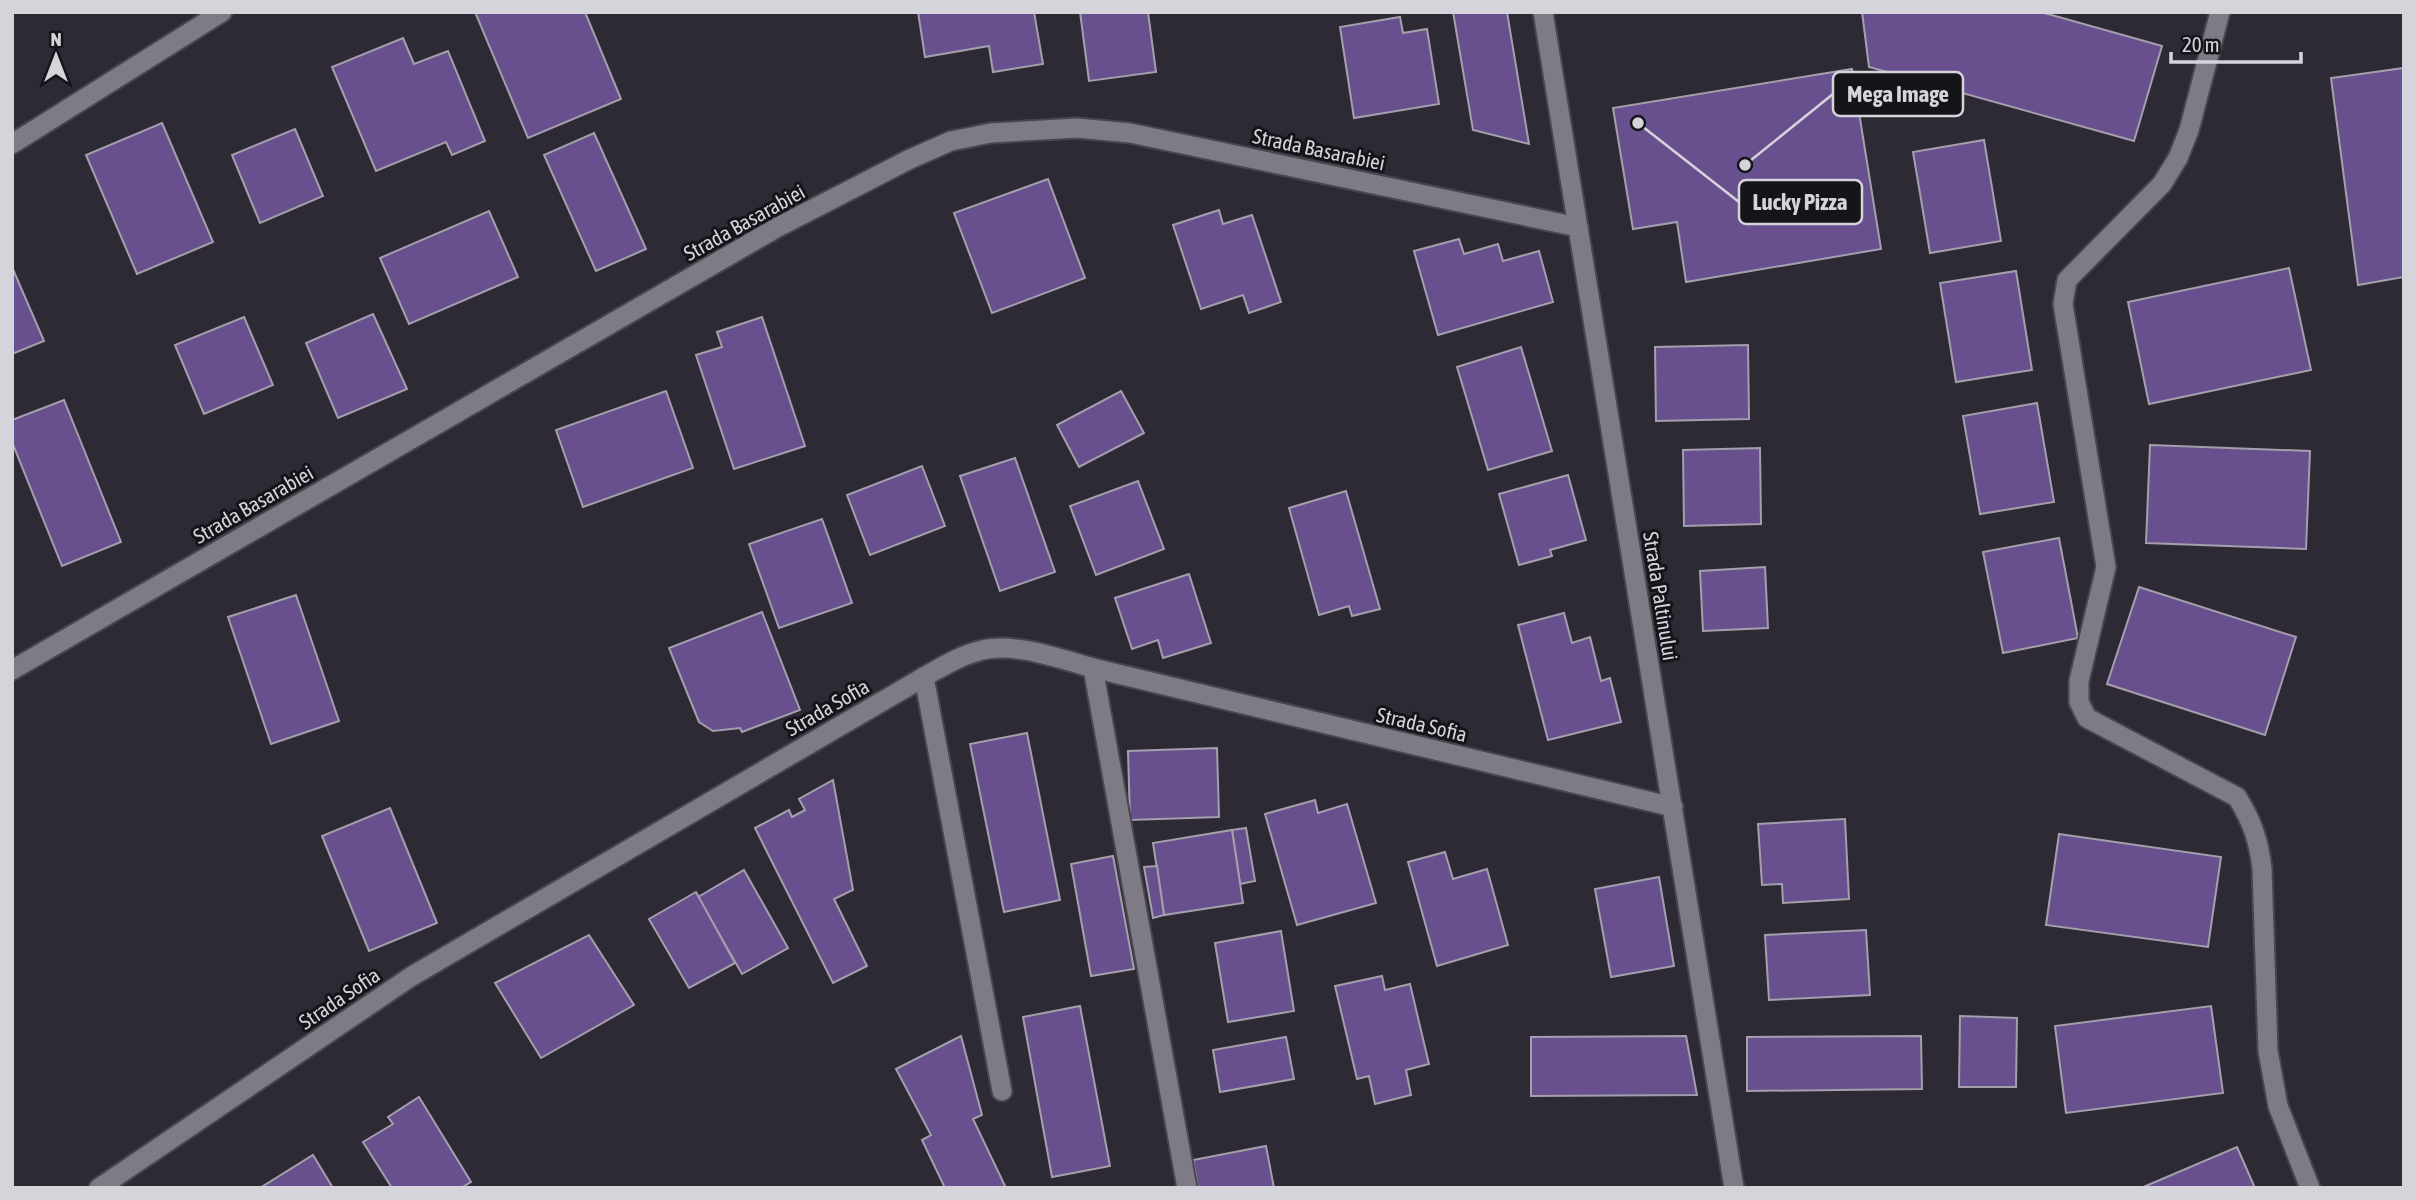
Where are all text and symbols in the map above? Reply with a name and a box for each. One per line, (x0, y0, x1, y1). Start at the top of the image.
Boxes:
north arrow (21, 21, 91, 91)
scale bar (2171, 21, 2300, 65)
text: N (50, 28, 62, 50)
text: 20 m (2182, 32, 2220, 56)
callout: Mega Image (1833, 72, 1963, 116)
text: Mega Image (1847, 81, 1949, 107)
street label: Strada Basarabiei (1251, 123, 1387, 175)
street label: Strada Basarabiei (679, 179, 809, 265)
callout: Lucky Pizza (1739, 180, 1862, 224)
text: Lucky Pizza (1753, 189, 1848, 215)
street label: Strada Basarabiei (189, 460, 317, 548)
street label: Strada Paltinului (1639, 530, 1683, 662)
street label: Strada Sofia (781, 674, 873, 740)
street label: Strada Sofia (1374, 702, 1470, 746)
street label: Strada Sofia (294, 962, 384, 1034)

